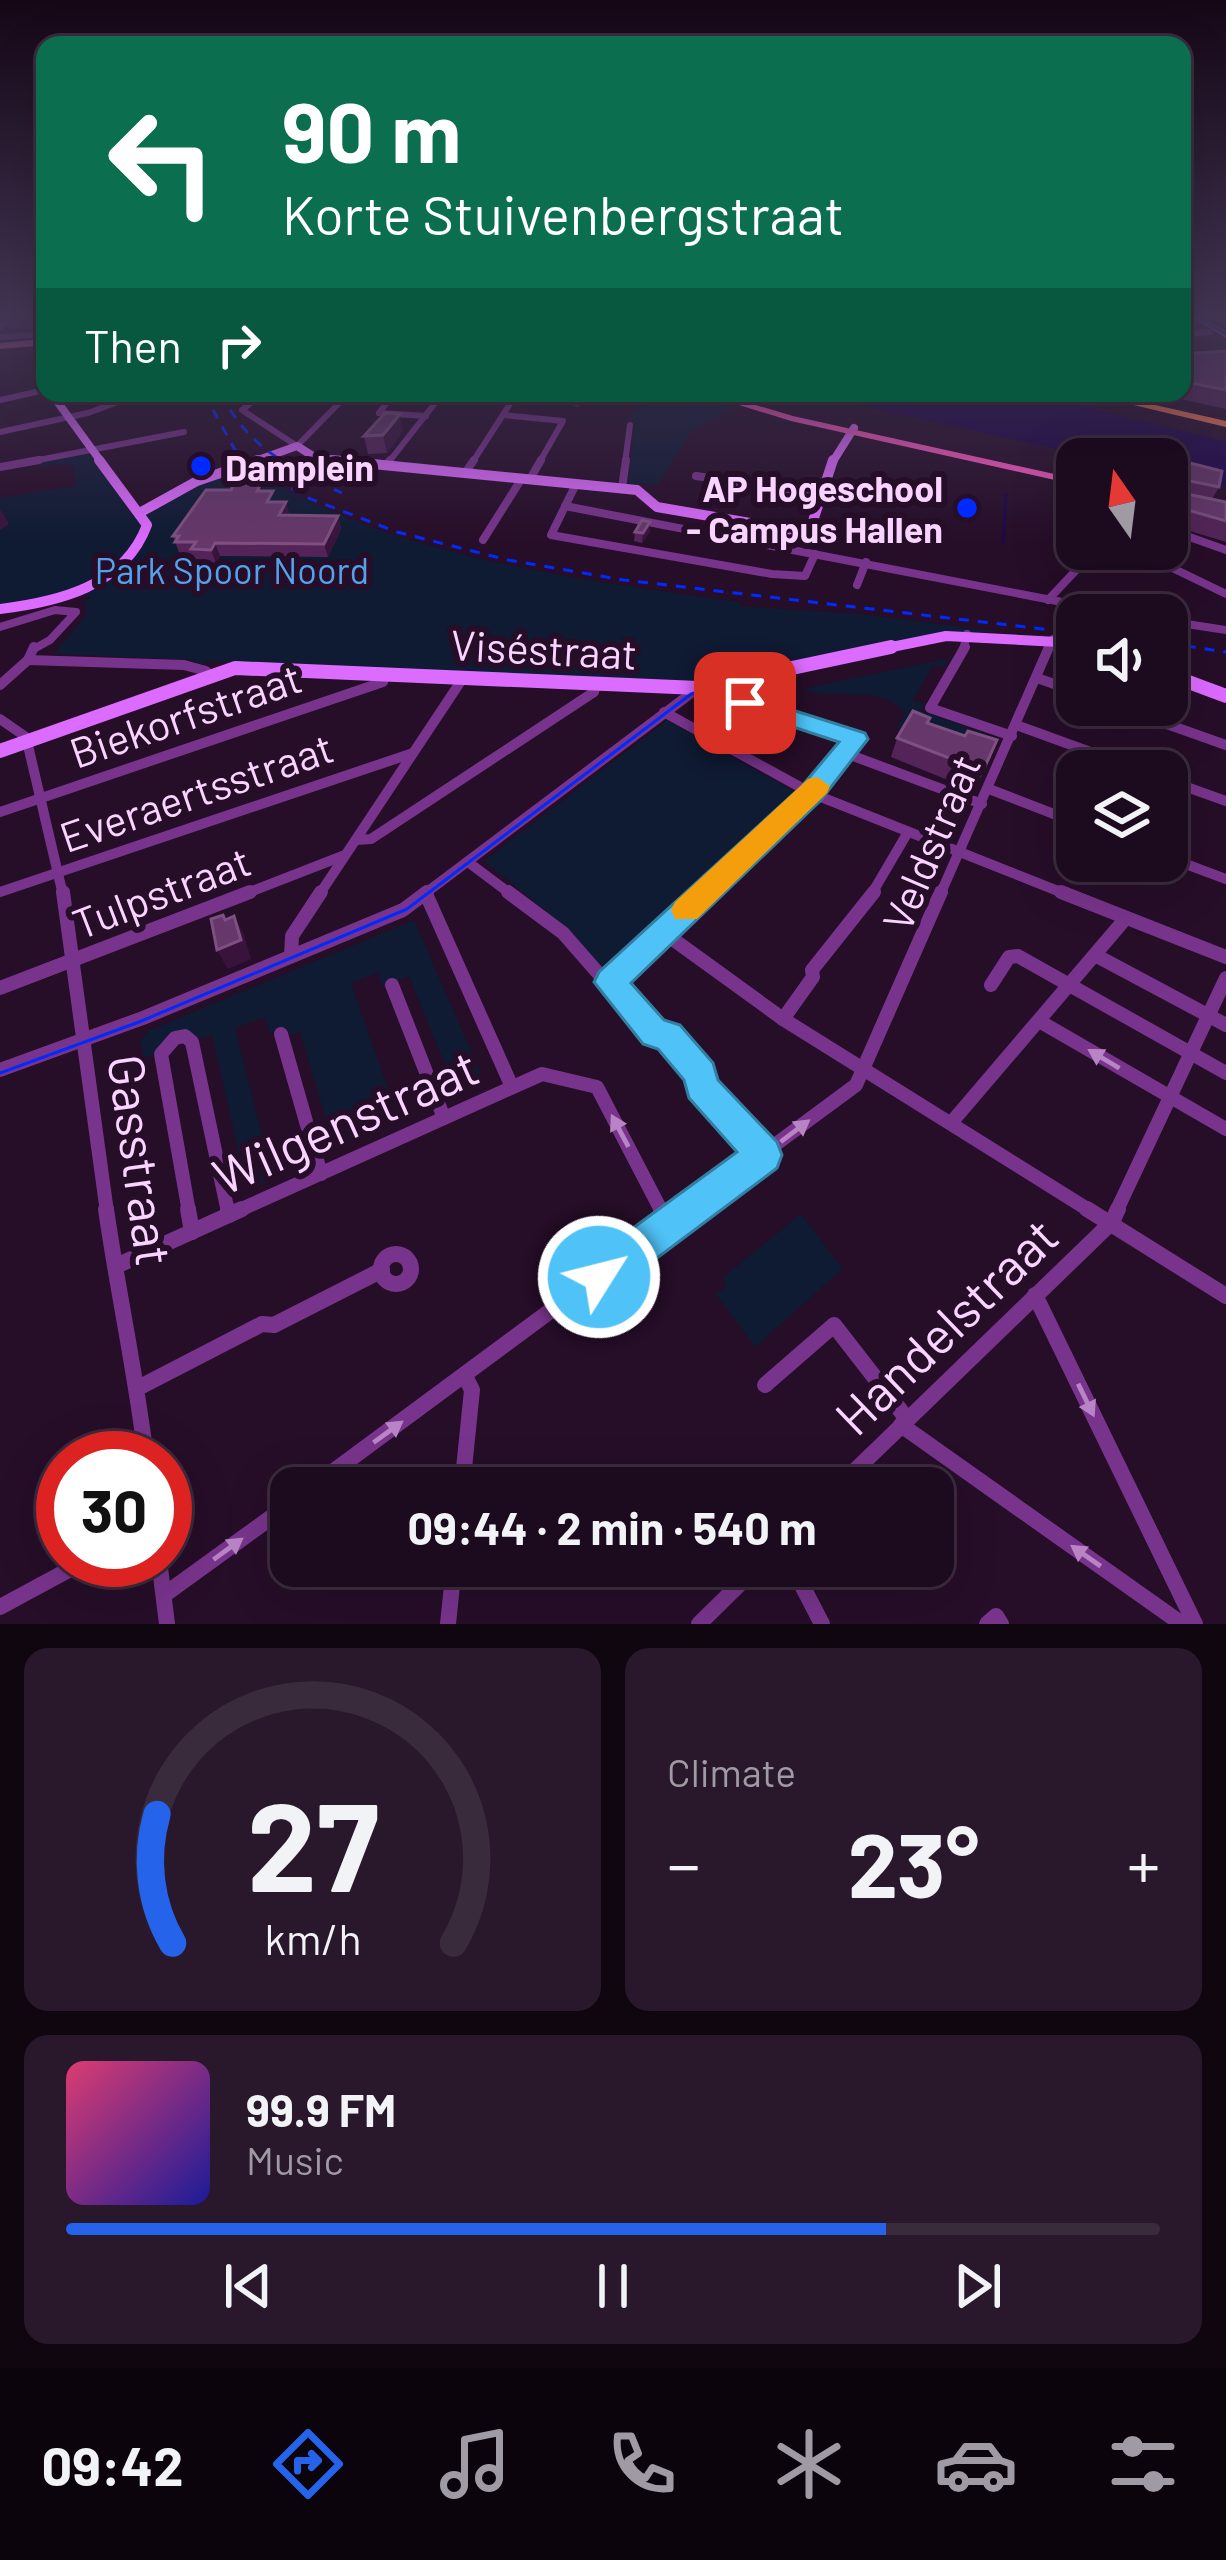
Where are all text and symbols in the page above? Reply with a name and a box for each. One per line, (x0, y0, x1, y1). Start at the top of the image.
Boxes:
text: 90 m (282, 79, 461, 180)
icon: left (84, 84, 240, 240)
text: Korte Stuivenbergstraat (282, 181, 844, 246)
icon: right (206, 312, 272, 378)
text: Then (84, 318, 182, 372)
north arrow (1056, 438, 1188, 570)
map controls (1056, 438, 1188, 882)
place label: Damplein (225, 445, 374, 488)
marker: Damplein (188, 453, 214, 479)
place label: AP Hogeschool - Campus Hallen (686, 466, 943, 550)
marker: AP Hogeschool - Campus Hallen (954, 495, 980, 521)
park label: Park Spoor Noord (95, 548, 369, 591)
button: sound (1056, 594, 1188, 726)
street label: Viséstraat (450, 618, 638, 678)
street label: Biekorfstraat (63, 651, 307, 777)
pin (694, 652, 796, 754)
icon: arrive (712, 670, 778, 736)
street label: Everaertsstraat (53, 721, 339, 861)
street label: Veldstraat (871, 746, 989, 938)
button: layers (1056, 750, 1188, 882)
street label: Tulpstraat (65, 834, 257, 949)
street label: Wilgenstraat (203, 1034, 487, 1206)
one-way arrow (1087, 1049, 1121, 1070)
street label: Gasstraat (97, 1050, 187, 1270)
one-way arrow (610, 1114, 631, 1148)
one-way arrow (780, 1119, 811, 1144)
street label: Handelstraat (821, 1204, 1069, 1446)
position arrow (536, 1214, 662, 1340)
one-way arrow (1076, 1383, 1096, 1417)
one-way arrow (372, 1420, 404, 1444)
speed limit sign: 30 (36, 1431, 192, 1587)
text: 09:44 · 2 min · 540 m (407, 1500, 817, 1554)
one-way arrow (212, 1537, 244, 1561)
one-way arrow (1070, 1545, 1102, 1568)
text: Climate (667, 1748, 796, 1795)
text: 27 (247, 1767, 378, 1917)
text: 23° (848, 1808, 979, 1916)
text: − (667, 1823, 700, 1902)
text: + (1127, 1823, 1160, 1902)
text: km/h (264, 1911, 361, 1963)
text: 99.9 FM (246, 2082, 396, 2136)
text: Music (246, 2136, 344, 2183)
icon: previous (215, 2253, 281, 2319)
icon: pause (580, 2253, 646, 2319)
icon: next (945, 2253, 1011, 2319)
icon: directions (266, 2422, 350, 2506)
icon: music (433, 2422, 517, 2506)
icon: phone (600, 2422, 684, 2506)
icon: climate (767, 2422, 851, 2506)
icon: car (934, 2422, 1018, 2506)
icon: filters (1101, 2422, 1185, 2506)
text: 09:42 (41, 2432, 183, 2497)

